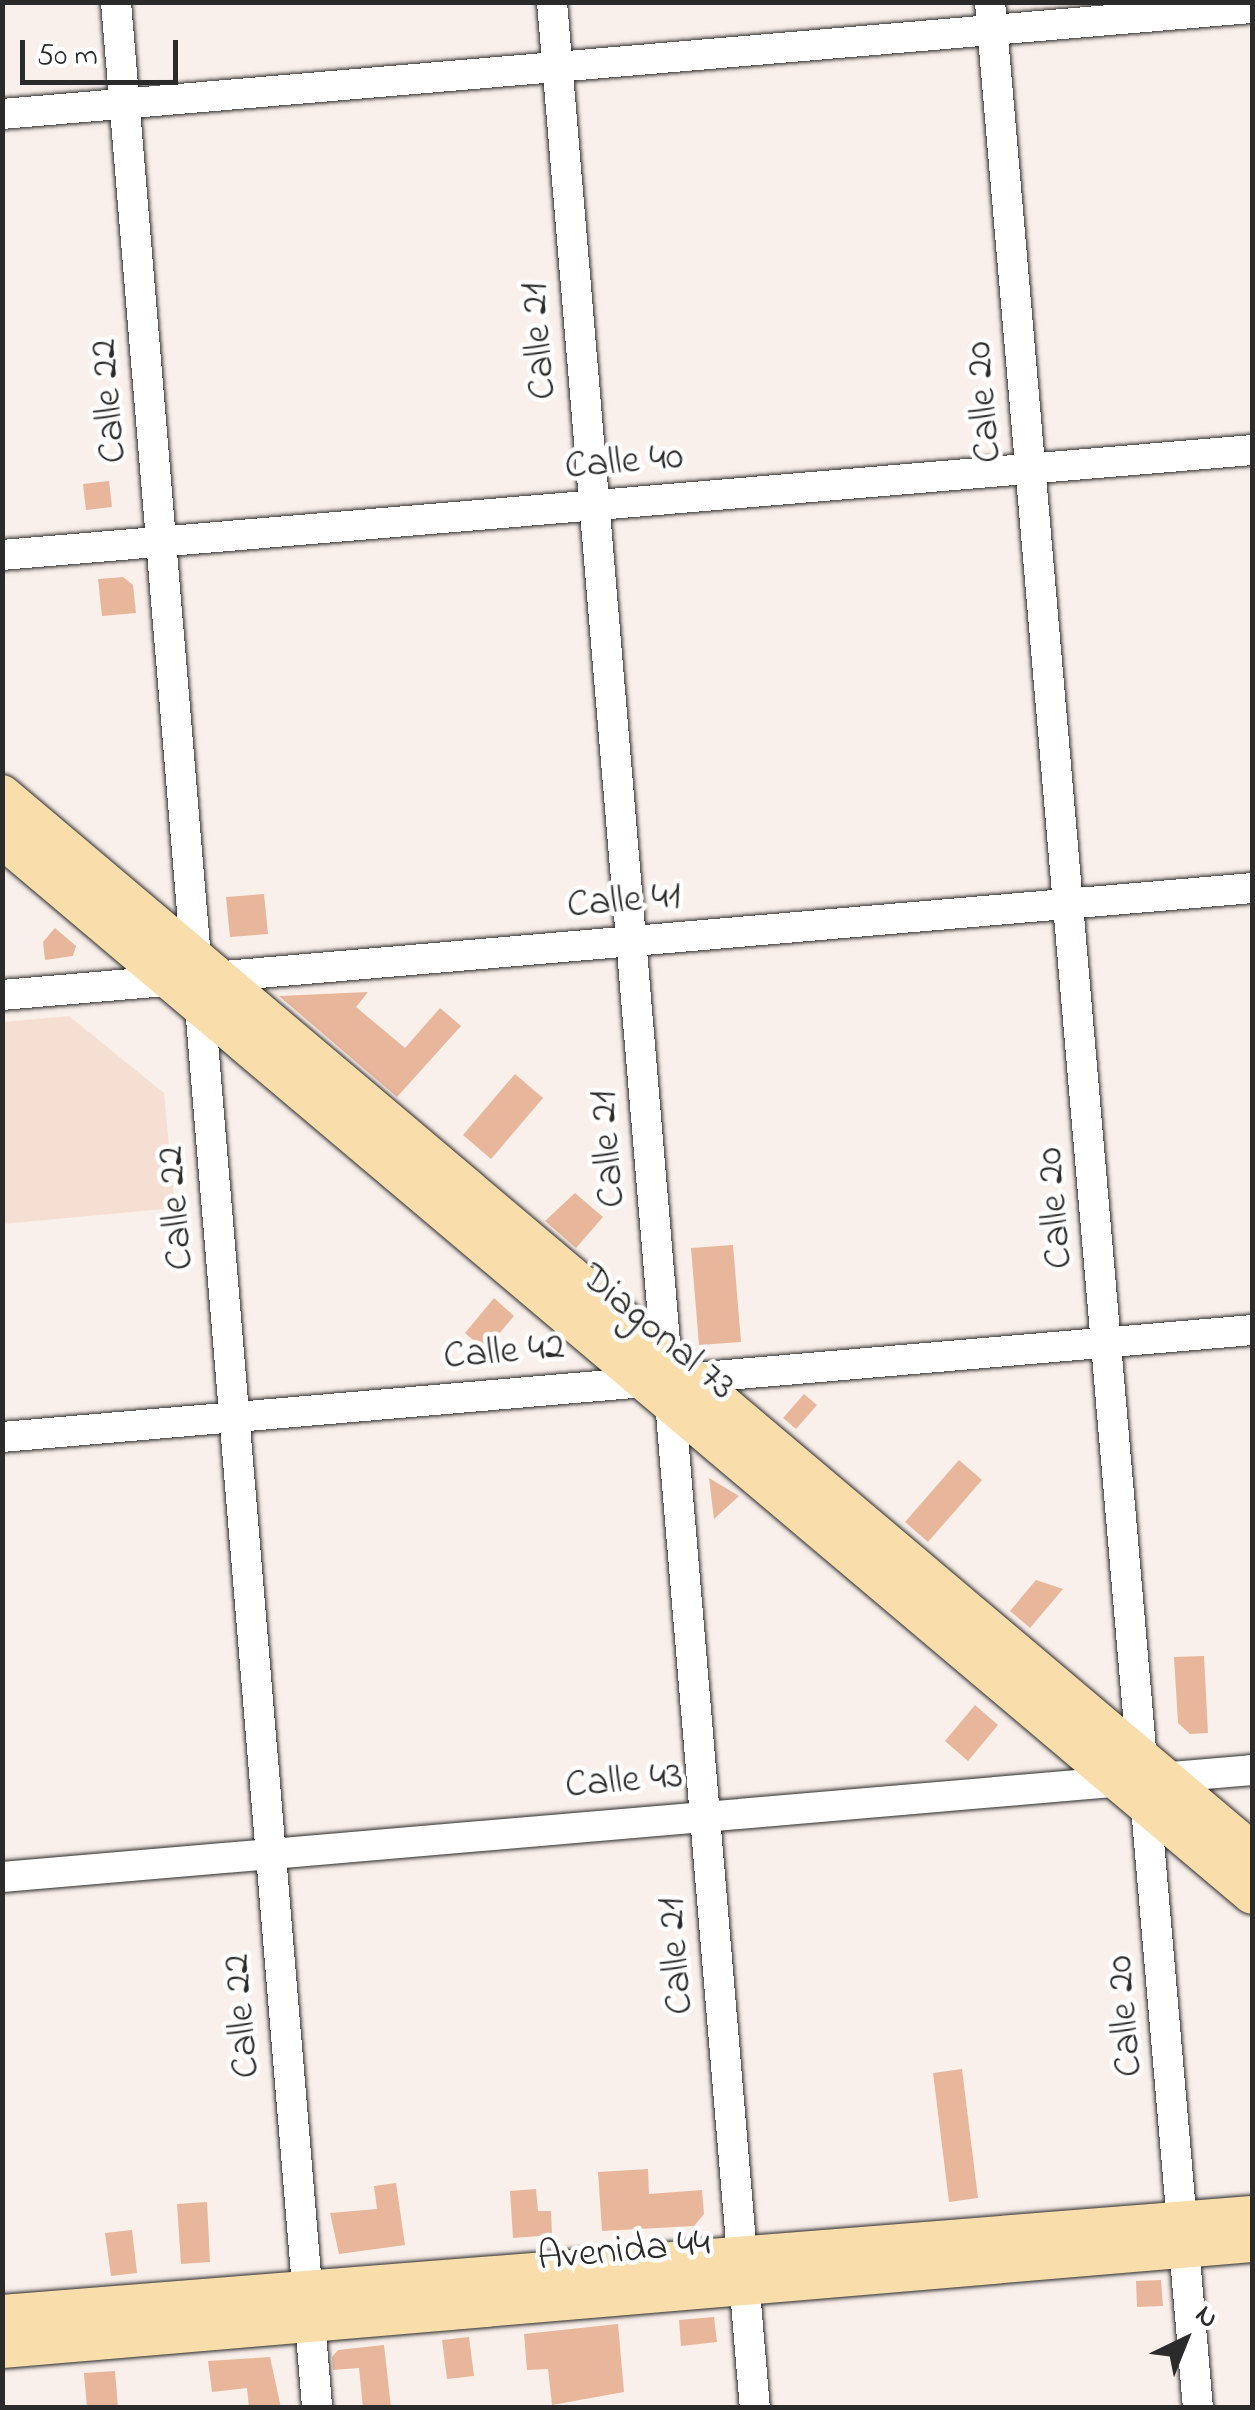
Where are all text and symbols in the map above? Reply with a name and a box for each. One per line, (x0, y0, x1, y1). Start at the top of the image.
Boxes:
scale bar (25, 20, 182, 82)
text: 50 m (37, 35, 98, 79)
street label: Calle 21 (511, 280, 569, 402)
street label: Calle 22 (81, 337, 139, 465)
street label: Calle 20 (956, 339, 1014, 465)
street label: Calle 40 (563, 434, 685, 492)
street label: Calle 41 (565, 873, 683, 931)
street label: Calle 21 (580, 1088, 638, 1210)
street label: Calle 22 (148, 1144, 206, 1272)
street label: Calle 20 (1027, 1145, 1085, 1271)
street label: Diagonal 73 (570, 1254, 744, 1412)
street label: Calle 42 (441, 1324, 567, 1382)
street label: Calle 43 (563, 1753, 685, 1811)
street label: Calle 21 (648, 1895, 706, 2017)
street label: Calle 22 (214, 1952, 272, 2080)
street label: Calle 20 (1097, 1953, 1155, 2079)
street label: Avenida 44 (536, 2221, 712, 2283)
north arrow (1135, 2290, 1235, 2390)
text: N (1185, 2296, 1227, 2339)

